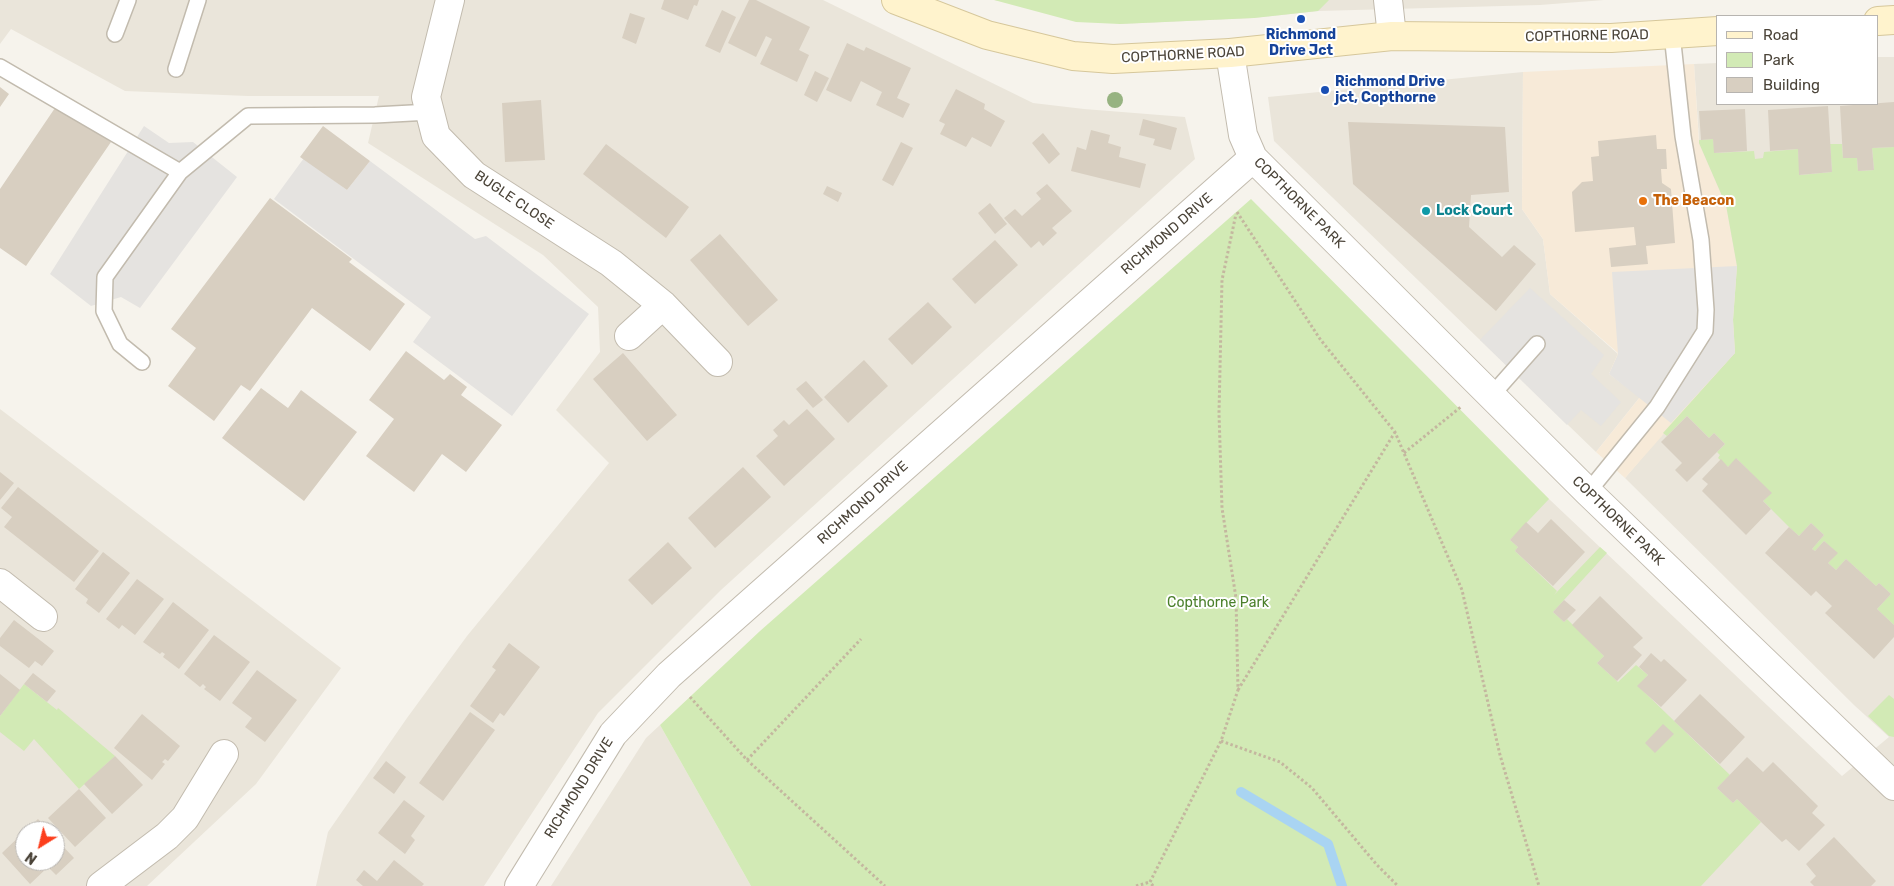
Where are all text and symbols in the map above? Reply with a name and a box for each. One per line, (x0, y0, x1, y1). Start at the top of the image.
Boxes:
marker: Richmond Drive Jct (1295, 13, 1307, 25)
legend (1716, 15, 1879, 105)
text: Road (1763, 26, 1799, 44)
place label: Richmond Drive Jct (1266, 27, 1336, 59)
street label: COPTHORNE ROAD (1525, 27, 1649, 45)
street label: COPTHORNE ROAD (1121, 43, 1245, 67)
text: Park (1763, 51, 1794, 69)
place label: Richmond Drive jct, Copthorne (1335, 74, 1445, 106)
text: Building (1763, 76, 1820, 94)
marker: Richmond Drive jct, Copthorne (1319, 84, 1331, 96)
street label: COPTHORNE PARK (1250, 154, 1348, 252)
street label: BUGLE CLOSE (471, 167, 557, 233)
street label: RICHMOND DRIVE (1118, 190, 1216, 278)
place label: The Beacon (1653, 193, 1734, 209)
marker: The Beacon (1637, 195, 1649, 207)
place label: Lock Court (1436, 203, 1513, 219)
marker: Lock Court (1420, 205, 1432, 217)
street label: RICHMOND DRIVE (814, 458, 912, 548)
street label: COPTHORNE PARK (1568, 473, 1668, 569)
park label: Copthorne Park (1167, 595, 1269, 611)
street label: RICHMOND DRIVE (541, 734, 617, 842)
north arrow (15, 821, 65, 871)
text: N (22, 848, 41, 868)

